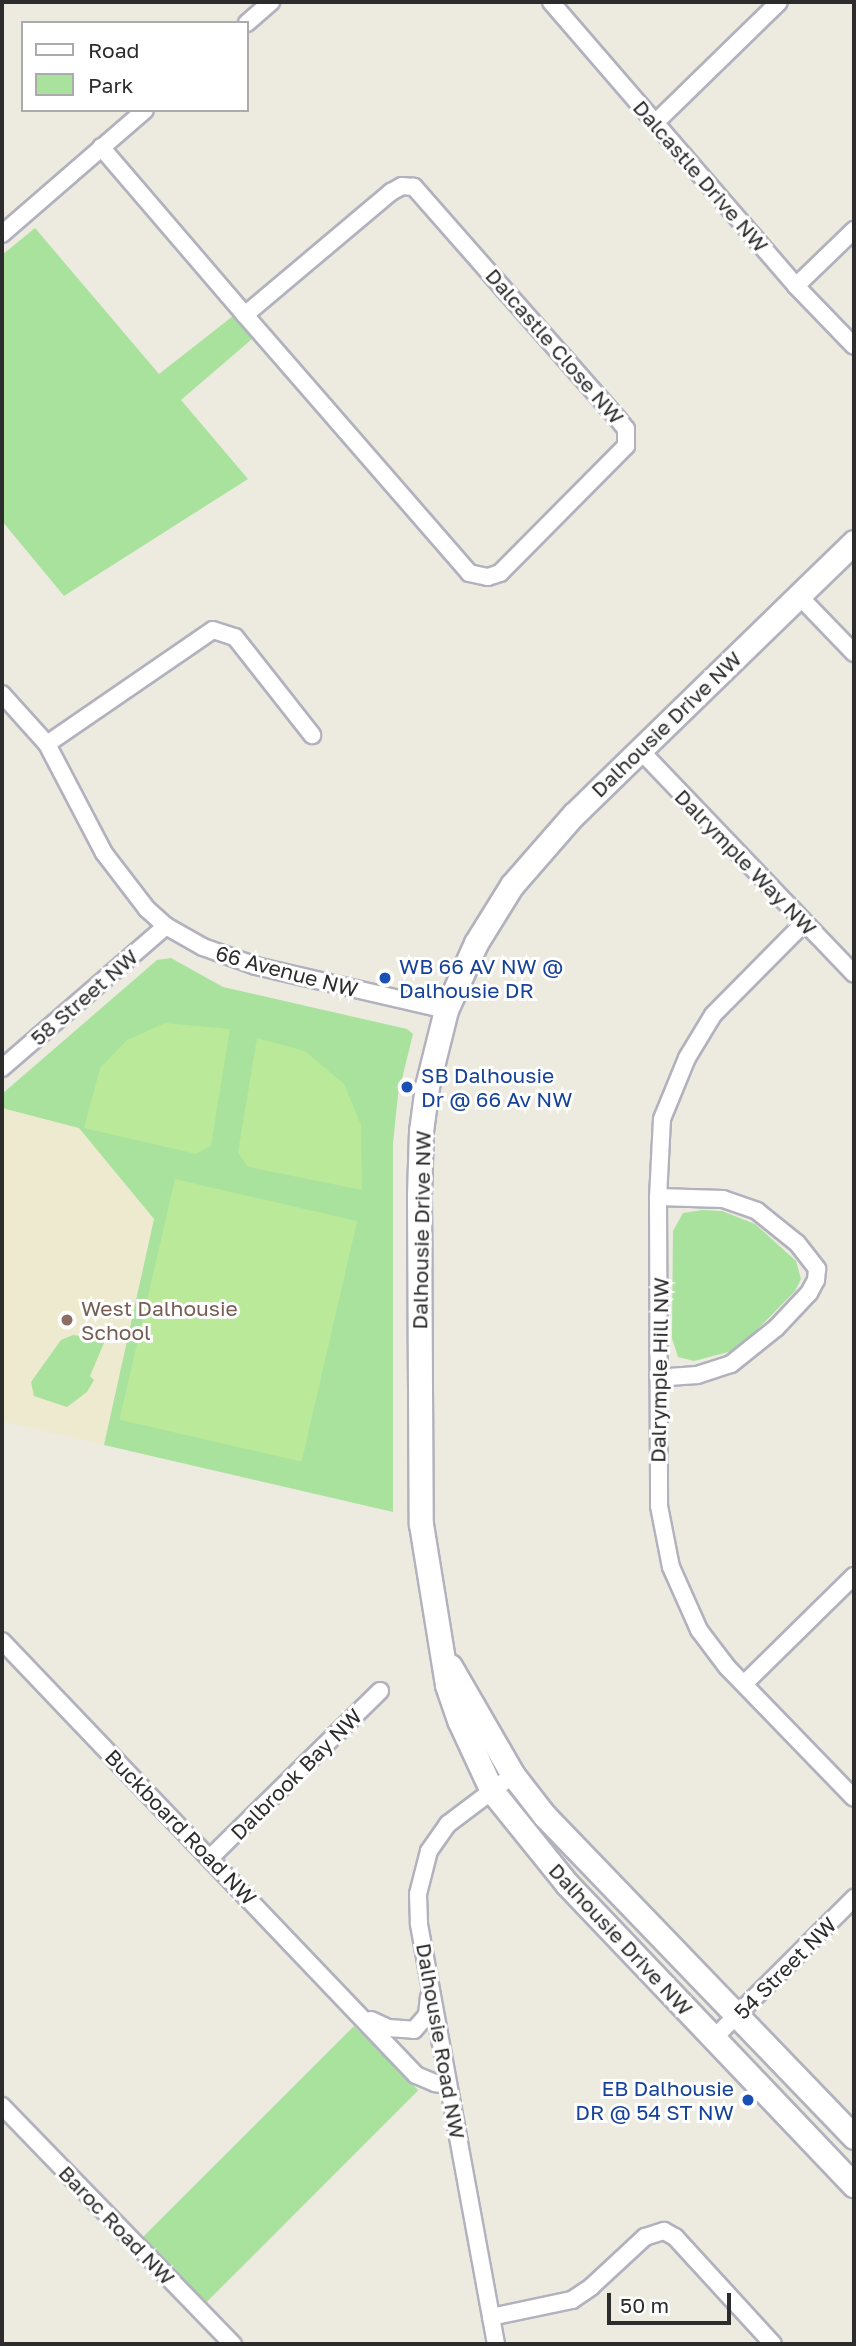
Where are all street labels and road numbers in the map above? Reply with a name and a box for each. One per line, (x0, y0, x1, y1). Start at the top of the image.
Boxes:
street label: Dalcastle Drive NW (628, 95, 774, 257)
street label: Dalcastle Close NW (481, 263, 629, 429)
street label: Dalhousie Drive NW (586, 646, 746, 802)
street label: Dalrymple Way NW (670, 784, 822, 940)
street label: 66 Avenue NW (213, 940, 361, 1002)
street label: 58 Street NW (25, 944, 143, 1050)
street label: Dalhousie Drive NW (407, 1130, 435, 1330)
street label: Dalrymple Hill NW (645, 1277, 673, 1463)
street label: Dalbrook Bay NW (225, 1703, 367, 1845)
street label: Buckboard Road NW (100, 1744, 262, 1910)
street label: Dalhousie Drive NW (544, 1858, 698, 2020)
street label: 54 Street NW (729, 1912, 841, 2024)
street label: Dalhousie Road NW (411, 1941, 471, 2141)
street label: Baroc Road NW (54, 2160, 180, 2290)

